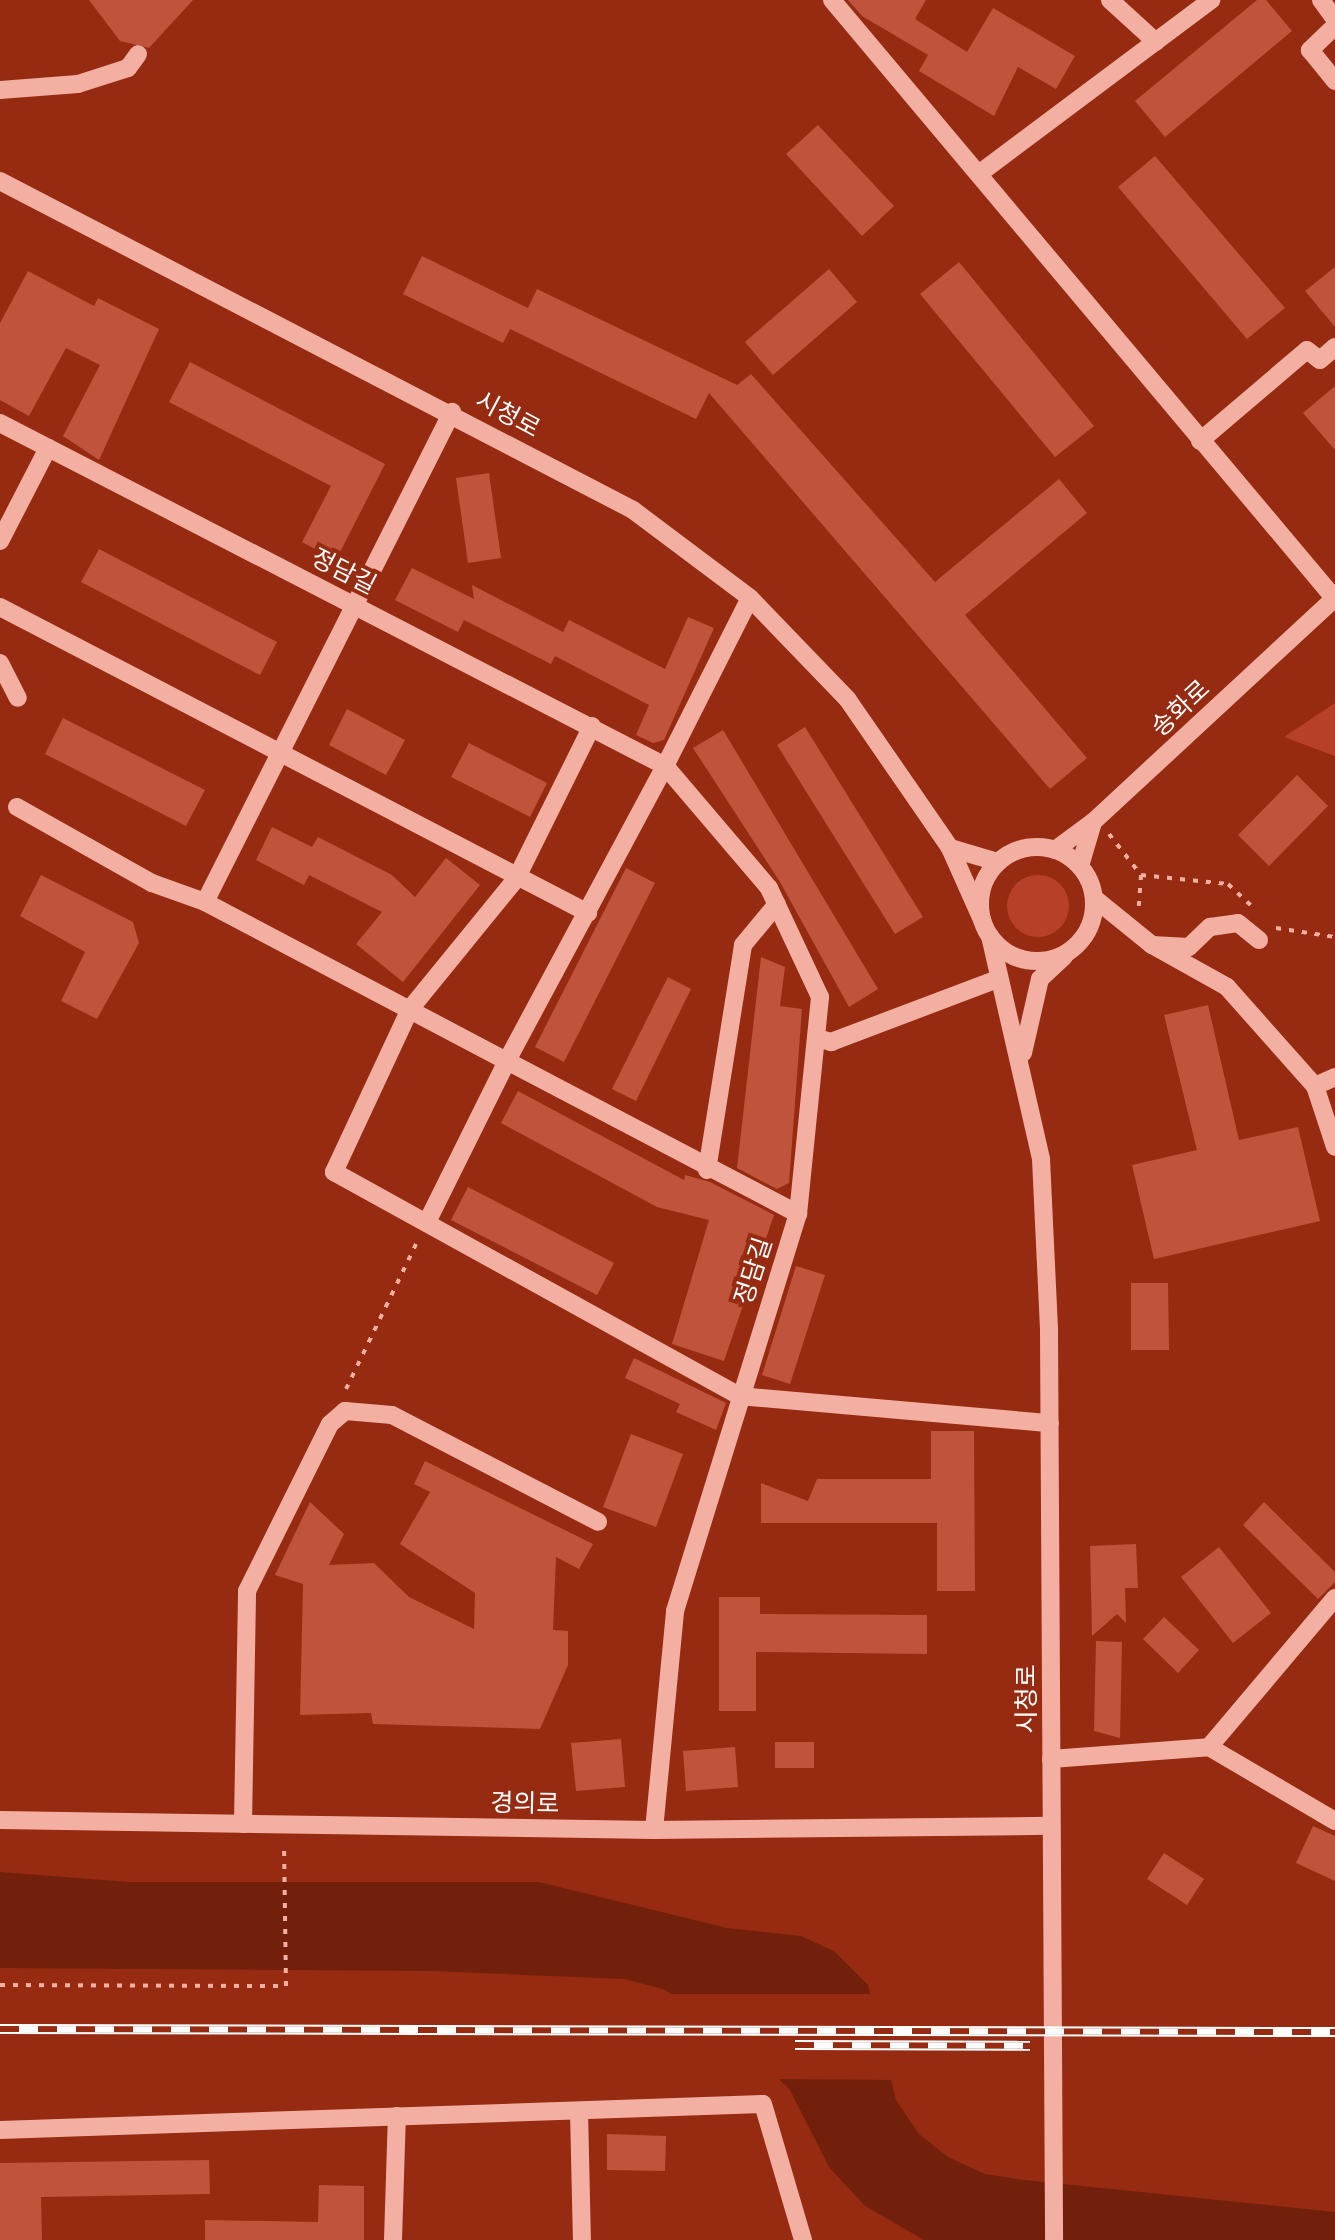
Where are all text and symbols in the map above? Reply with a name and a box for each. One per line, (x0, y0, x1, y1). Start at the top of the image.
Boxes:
street label: 시청로 (470, 385, 546, 443)
street label: 정담길 (306, 542, 382, 600)
street label: 송화로 (1145, 674, 1215, 742)
street label: 정담길 (728, 1234, 778, 1308)
street label: 시청로 (1011, 1665, 1041, 1733)
street label: 경의로 (490, 1787, 560, 1819)

